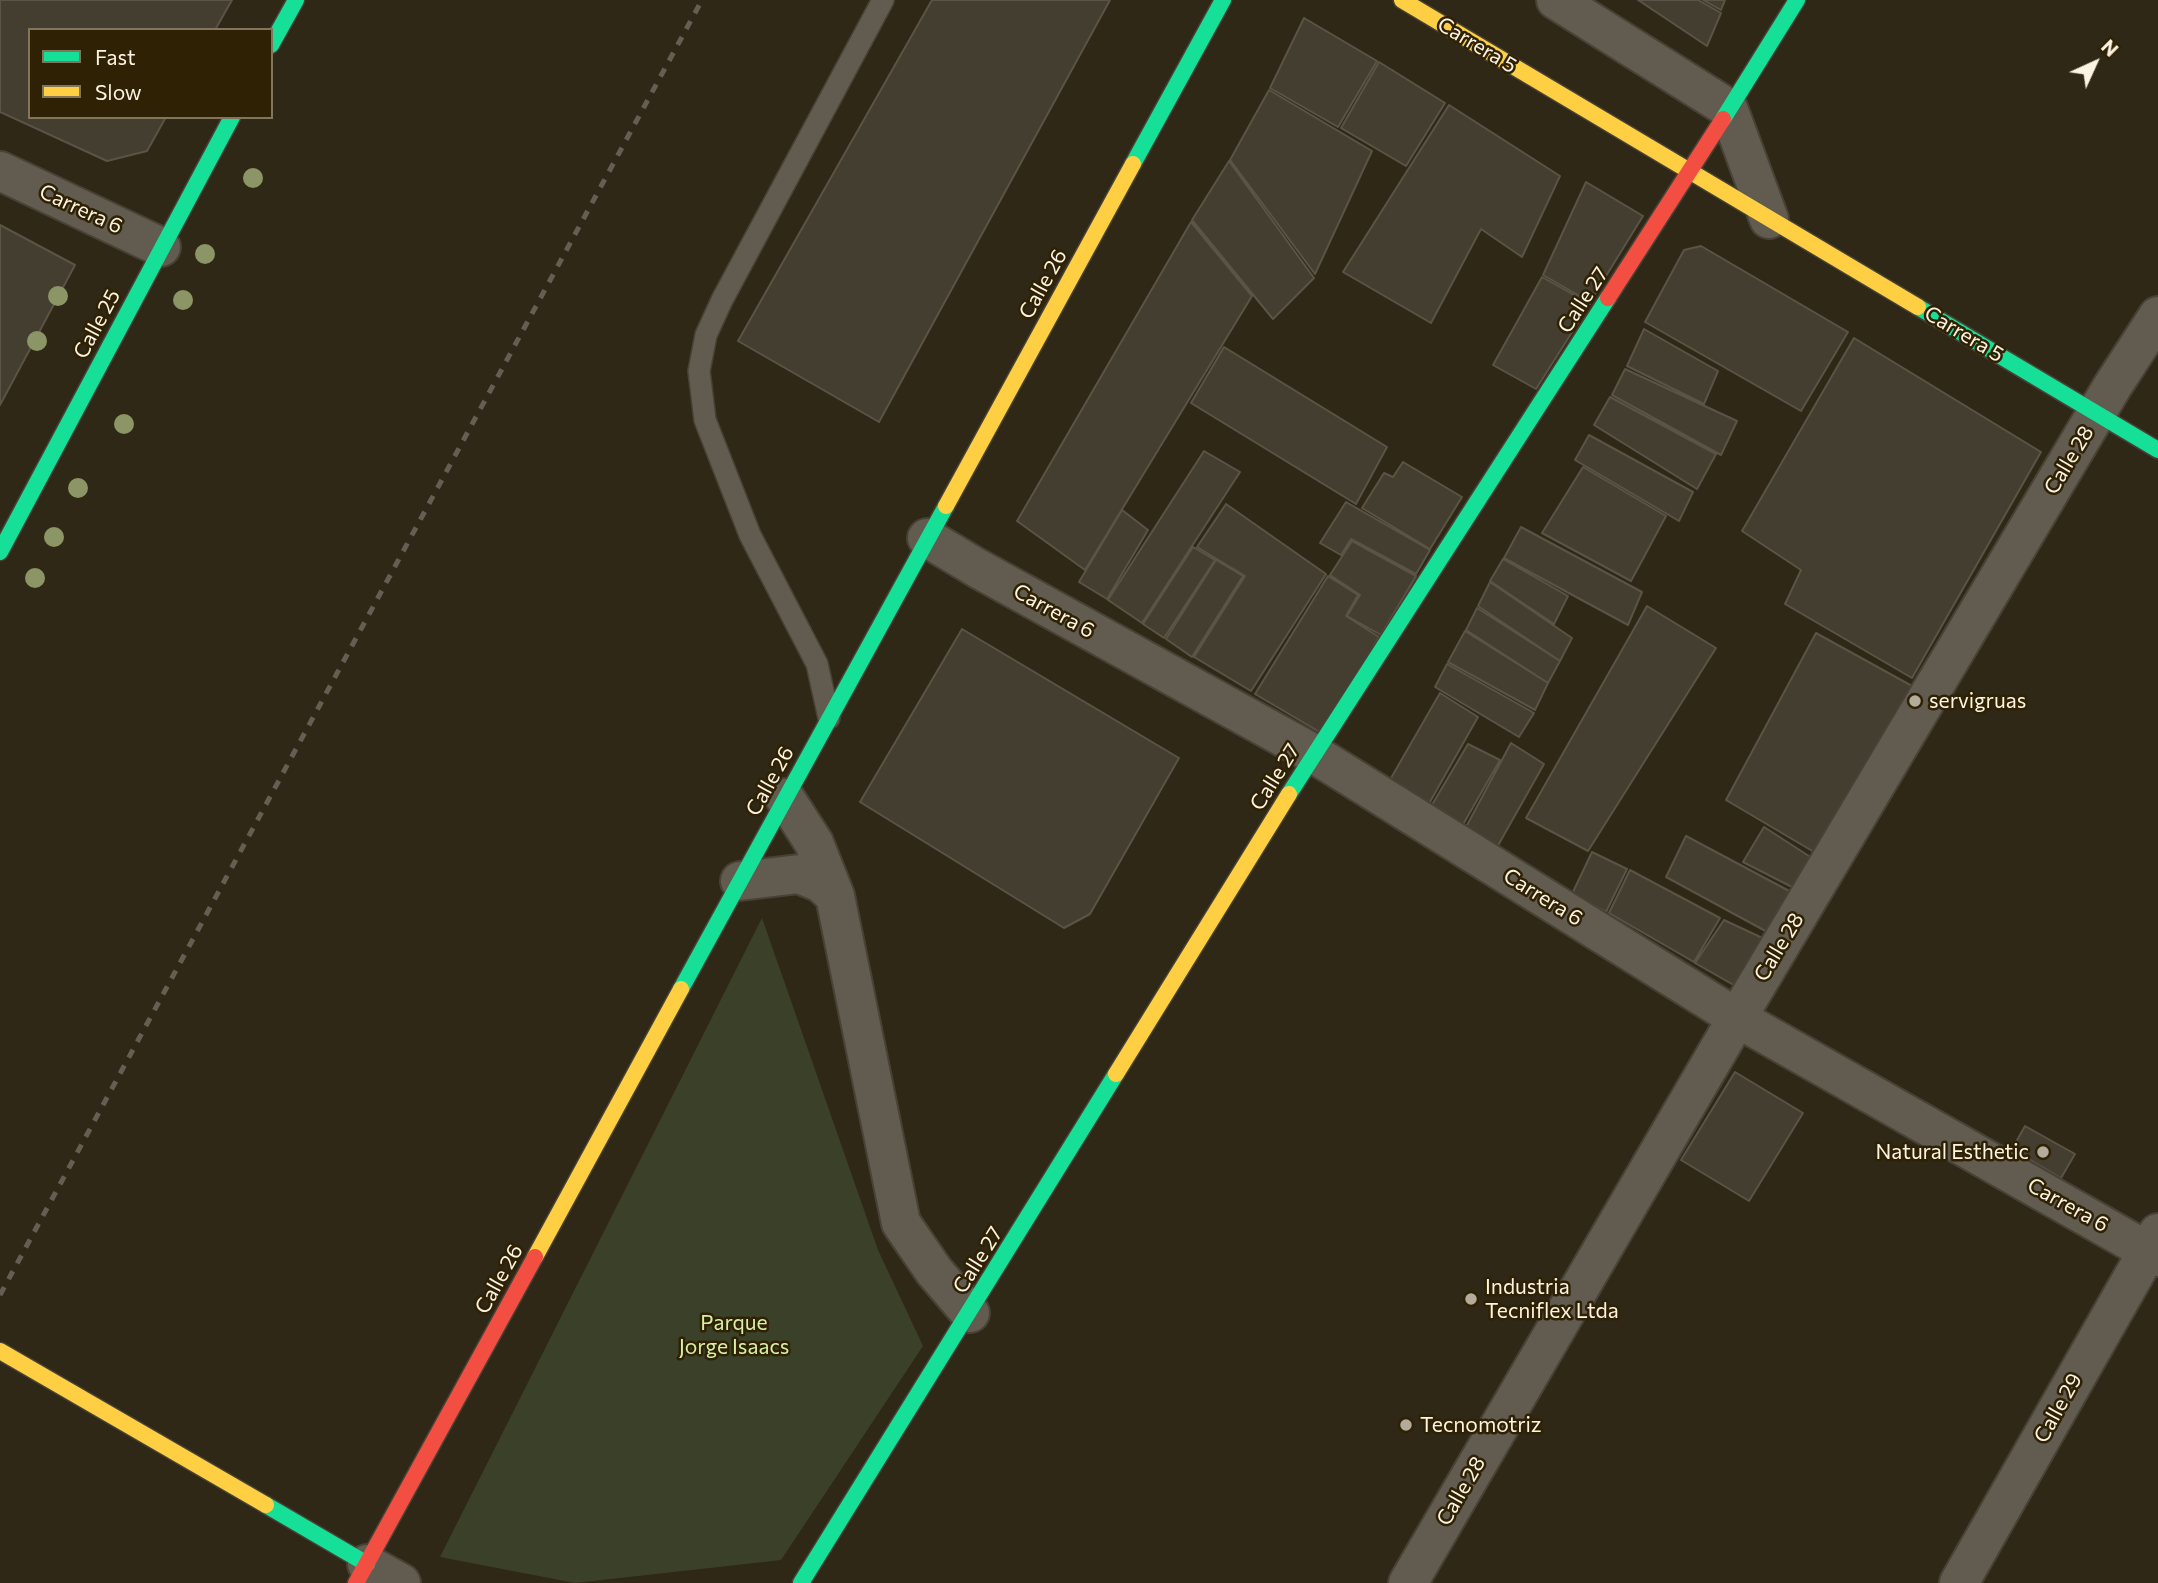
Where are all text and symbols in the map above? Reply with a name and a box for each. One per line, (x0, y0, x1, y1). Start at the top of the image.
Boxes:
street label: Carrera 5 (1433, 12, 1521, 78)
legend (28, 28, 273, 119)
north arrow (2060, 28, 2130, 98)
text: N (2097, 35, 2123, 61)
text: Fast (95, 44, 136, 69)
text: Slow (95, 79, 142, 104)
street label: Carrera 6 (35, 179, 127, 239)
street label: Calle 26 (1014, 245, 1072, 323)
street label: Calle 27 (1552, 262, 1614, 338)
street label: Calle 25 (68, 285, 126, 363)
street label: Carrera 5 (1920, 301, 2008, 367)
street label: Calle 28 (2039, 421, 2099, 499)
street label: Carrera 6 (1009, 578, 1099, 644)
place label: servigruas (1929, 688, 2026, 714)
marker: servigruas (1907, 693, 1923, 709)
street label: Calle 27 (1245, 739, 1305, 815)
street label: Calle 26 (741, 742, 799, 820)
street label: Carrera 6 (1499, 863, 1587, 931)
street label: Calle 28 (1749, 908, 1809, 986)
place label: Natural Esthetic (1875, 1139, 2029, 1165)
marker: Natural Esthetic (2035, 1144, 2051, 1160)
street label: Carrera 6 (2023, 1172, 2113, 1238)
street label: Calle 27 (948, 1222, 1008, 1298)
street label: Calle 26 (470, 1240, 528, 1318)
place label: Industria Tecniflex Ltda (1485, 1274, 1619, 1324)
marker: Industria Tecniflex Ltda (1463, 1291, 1479, 1307)
park label: Parque Jorge Isaacs (679, 1310, 789, 1360)
street label: Calle 29 (2029, 1369, 2087, 1447)
place label: Tecnomotriz (1420, 1412, 1541, 1438)
marker: Tecnomotriz (1398, 1417, 1414, 1433)
street label: Calle 28 (1431, 1452, 1491, 1530)

